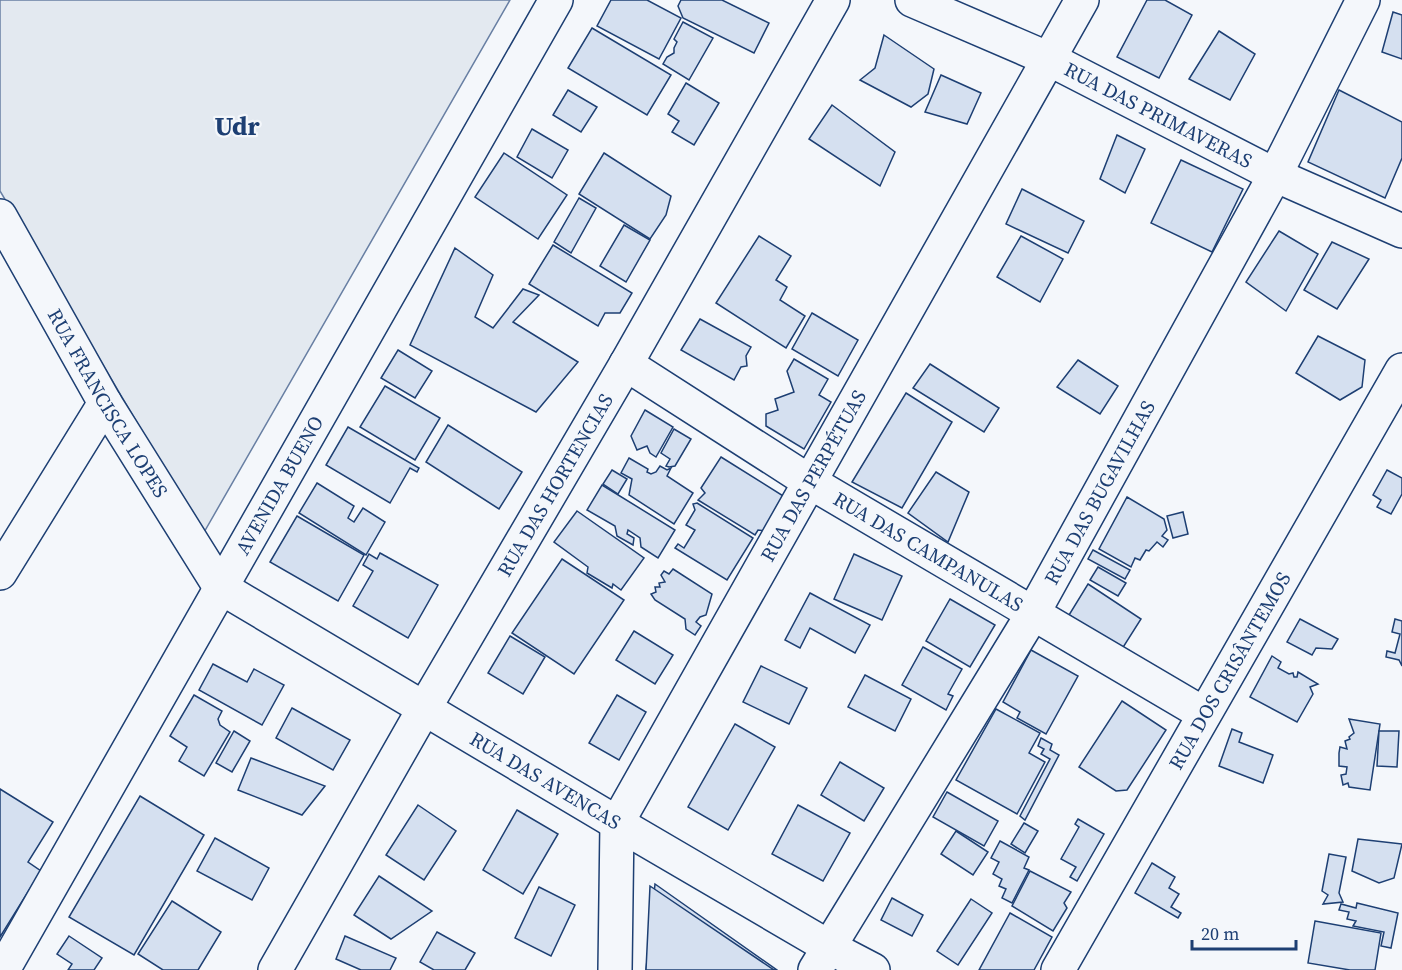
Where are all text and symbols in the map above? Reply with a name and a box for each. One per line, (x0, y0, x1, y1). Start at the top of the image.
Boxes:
street label: RUA DAS PRIMAVERAS (1059, 55, 1257, 175)
district label: Udr (214, 108, 261, 144)
street label: RUA FRANCISCA LOPES (41, 304, 175, 503)
street label: RUA DAS PERPÉTUAS (754, 385, 873, 567)
street label: RUA DAS HORTENCIAS (490, 388, 620, 582)
street label: RUA DAS BUGAVILHAS (1037, 395, 1162, 590)
street label: AVENIDA BUENO (229, 411, 330, 560)
street label: RUA DAS CAMPANULAS (828, 485, 1029, 619)
street label: RUA DOS CRISÂNTEMOS (1162, 567, 1297, 775)
street label: RUA DAS AVENCAS (465, 725, 626, 836)
scale bar (1192, 913, 1296, 951)
text: 20 m (1201, 921, 1239, 946)

